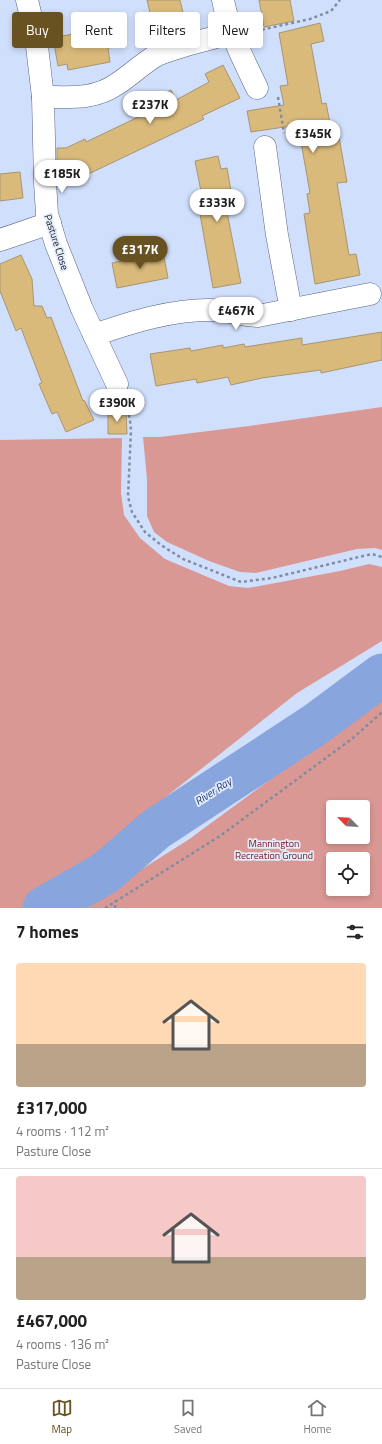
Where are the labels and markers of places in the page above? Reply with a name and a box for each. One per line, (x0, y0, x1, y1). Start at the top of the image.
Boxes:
pin: £237K (122, 91, 178, 125)
pin: £345K (285, 120, 341, 154)
pin: £185K (34, 160, 90, 194)
pin: £333K (189, 189, 245, 223)
pin: £317K (112, 236, 168, 270)
pin: £467K (208, 297, 264, 331)
pin: £390K (89, 389, 145, 423)

